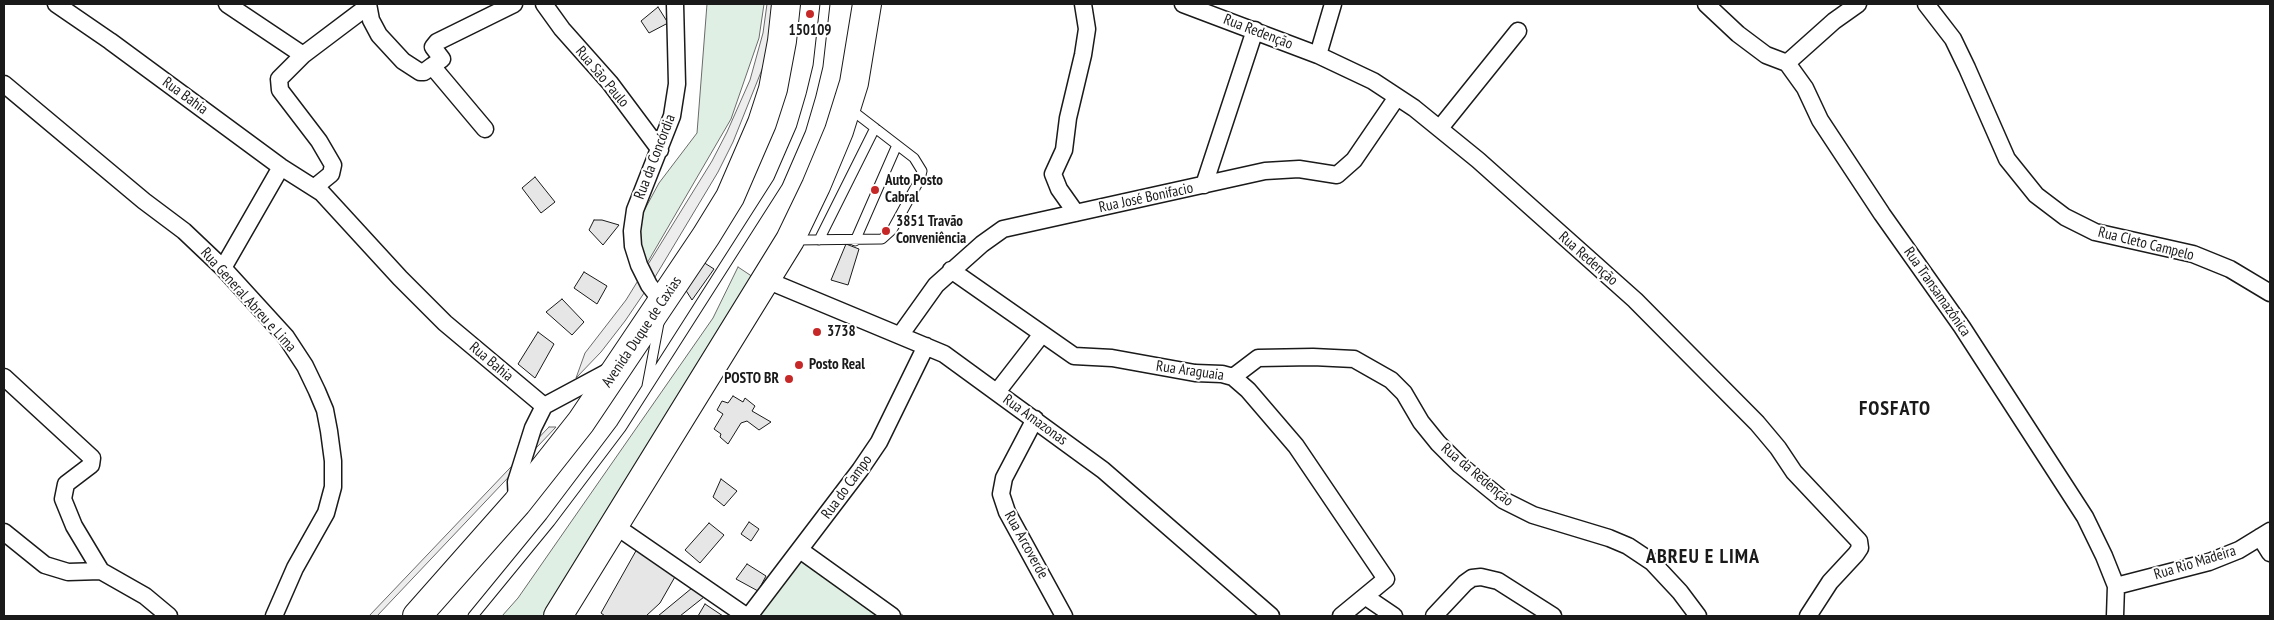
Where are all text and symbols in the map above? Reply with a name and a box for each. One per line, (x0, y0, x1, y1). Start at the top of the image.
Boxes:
marker: 150109 (804, 8, 816, 20)
street label: Rua Redenção (1221, 11, 1295, 53)
place label: 150109 (788, 22, 832, 40)
street label: Rua São Paulo (571, 43, 633, 111)
street label: Rua Bahia (159, 73, 211, 119)
street label: Rua da Concórdia (631, 112, 679, 202)
place label: Auto Posto Cabral (885, 172, 943, 207)
street label: Rua José Bonifacio (1097, 179, 1195, 217)
marker: Auto Posto Cabral (869, 184, 881, 196)
place label: 3851 Travão Conveniência (896, 213, 966, 248)
street label: Rua Cleto Campelo (2096, 223, 2196, 265)
marker: 3851 Travão Conveniência (880, 225, 892, 237)
street label: Rua Redenção (1555, 228, 1621, 290)
street label: Rua General Abreu e Lima (196, 244, 300, 356)
street label: Rua Transamazônica (1900, 244, 1974, 340)
street label: Avenida Duque de Caxias (598, 273, 686, 391)
place label: 3738 (827, 323, 856, 341)
marker: 3738 (811, 326, 823, 338)
street label: Rua Bahia (465, 338, 517, 386)
place label: Posto Real (809, 356, 865, 374)
street label: Rua Araguaia (1155, 357, 1225, 385)
marker: Posto Real (793, 359, 805, 371)
place label: POSTO BR (724, 370, 779, 388)
marker: POSTO BR (783, 373, 795, 385)
street label: Rua Amazonas (999, 391, 1071, 449)
district label: FOSFATO (1858, 397, 1932, 421)
street label: Rua da Redenção (1437, 440, 1517, 510)
street label: Rua do Campo (818, 452, 876, 522)
street label: Rua Arcoverde (1000, 508, 1052, 582)
street label: Rua Rio Madeira (2152, 542, 2238, 584)
district label: ABREU E LIMA (1644, 545, 1762, 569)

